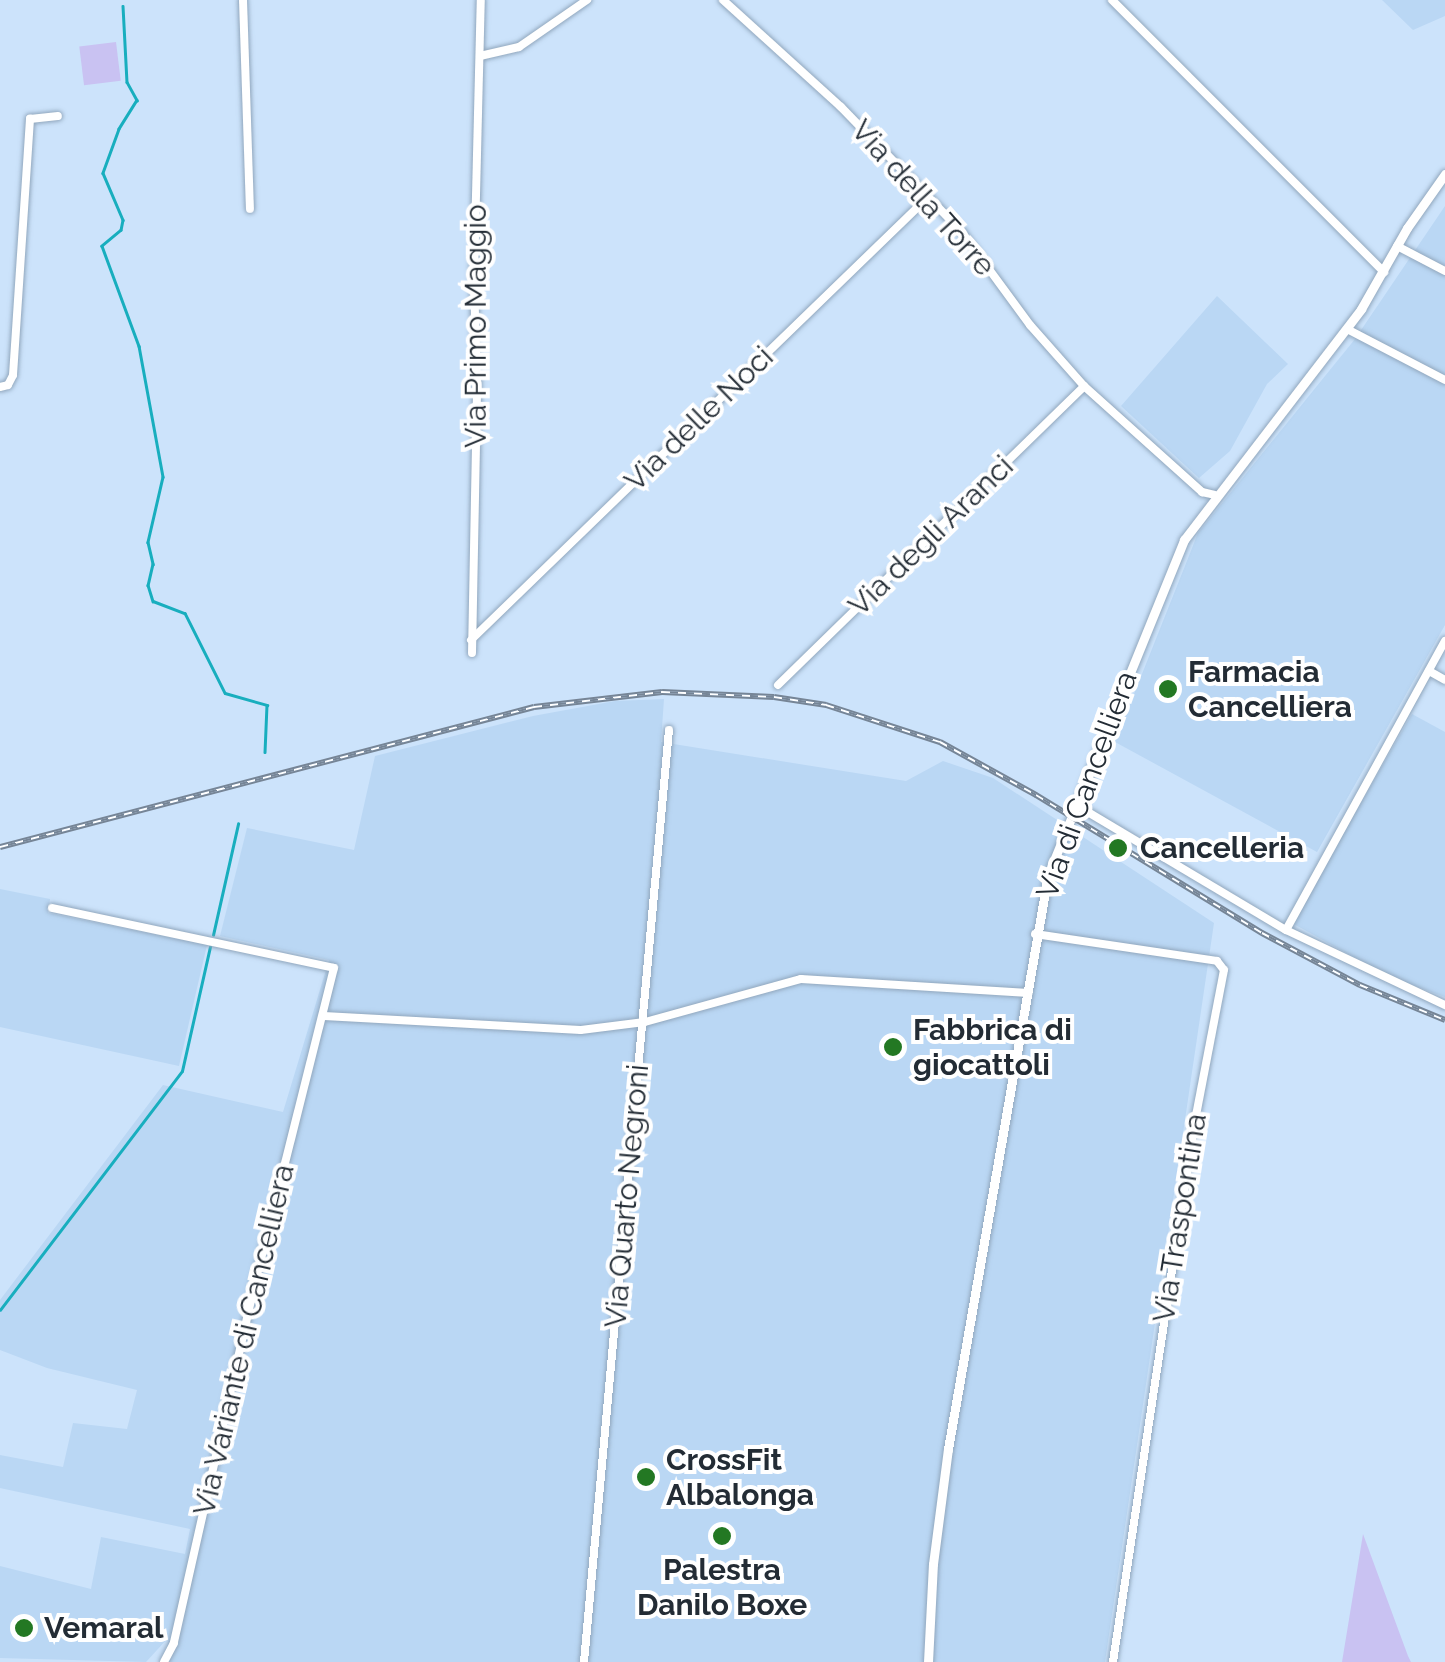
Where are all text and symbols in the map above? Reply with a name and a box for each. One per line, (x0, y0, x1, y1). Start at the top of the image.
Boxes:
street label: Via della Torre (843, 112, 1003, 284)
street label: Via Primo Maggio (458, 204, 494, 448)
street label: Via delle Noci (617, 339, 781, 499)
street label: Via degli Aranci (841, 448, 1021, 624)
place label: Farmacia Cancelliera (1188, 654, 1352, 724)
street label: Via di Cancelliera (1029, 666, 1145, 904)
marker: Farmacia Cancelliera (1157, 678, 1179, 700)
place label: Cancelleria (1140, 830, 1304, 866)
marker: Cancelleria (1105, 835, 1131, 861)
place label: Fabbrica di giocattoli (913, 1012, 1072, 1082)
marker: Fabbrica di giocattoli (882, 1036, 904, 1058)
street label: Via Quarto Negroni (598, 1063, 656, 1329)
street label: Via Traspontina (1146, 1111, 1214, 1325)
street label: Via Variante di Cancelliera (186, 1160, 302, 1520)
place label: CrossFit Albalonga (666, 1442, 814, 1512)
marker: CrossFit Albalonga (635, 1466, 657, 1488)
marker: Palestra Danilo Boxe (711, 1525, 733, 1547)
place label: Palestra Danilo Boxe (637, 1552, 807, 1622)
place label: Vemaral (44, 1610, 164, 1646)
marker: Vemaral (13, 1617, 35, 1639)

